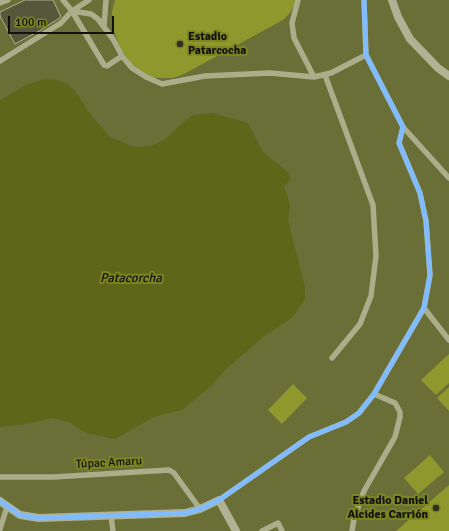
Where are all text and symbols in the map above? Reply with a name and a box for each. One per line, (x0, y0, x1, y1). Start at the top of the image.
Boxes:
scale bar (10, 8, 116, 34)
text: 100 m (15, 15, 47, 30)
place label: Estadio Patarcocha (188, 30, 246, 58)
marker: Estadio Patarcocha (175, 39, 185, 49)
water label: Patacorcha (100, 271, 162, 287)
street label: Túpac Amaru (76, 454, 142, 472)
place label: Estadio Daniel Alcides Carrión (347, 494, 428, 522)
marker: Estadio Daniel Alcides Carrión (431, 503, 441, 513)

